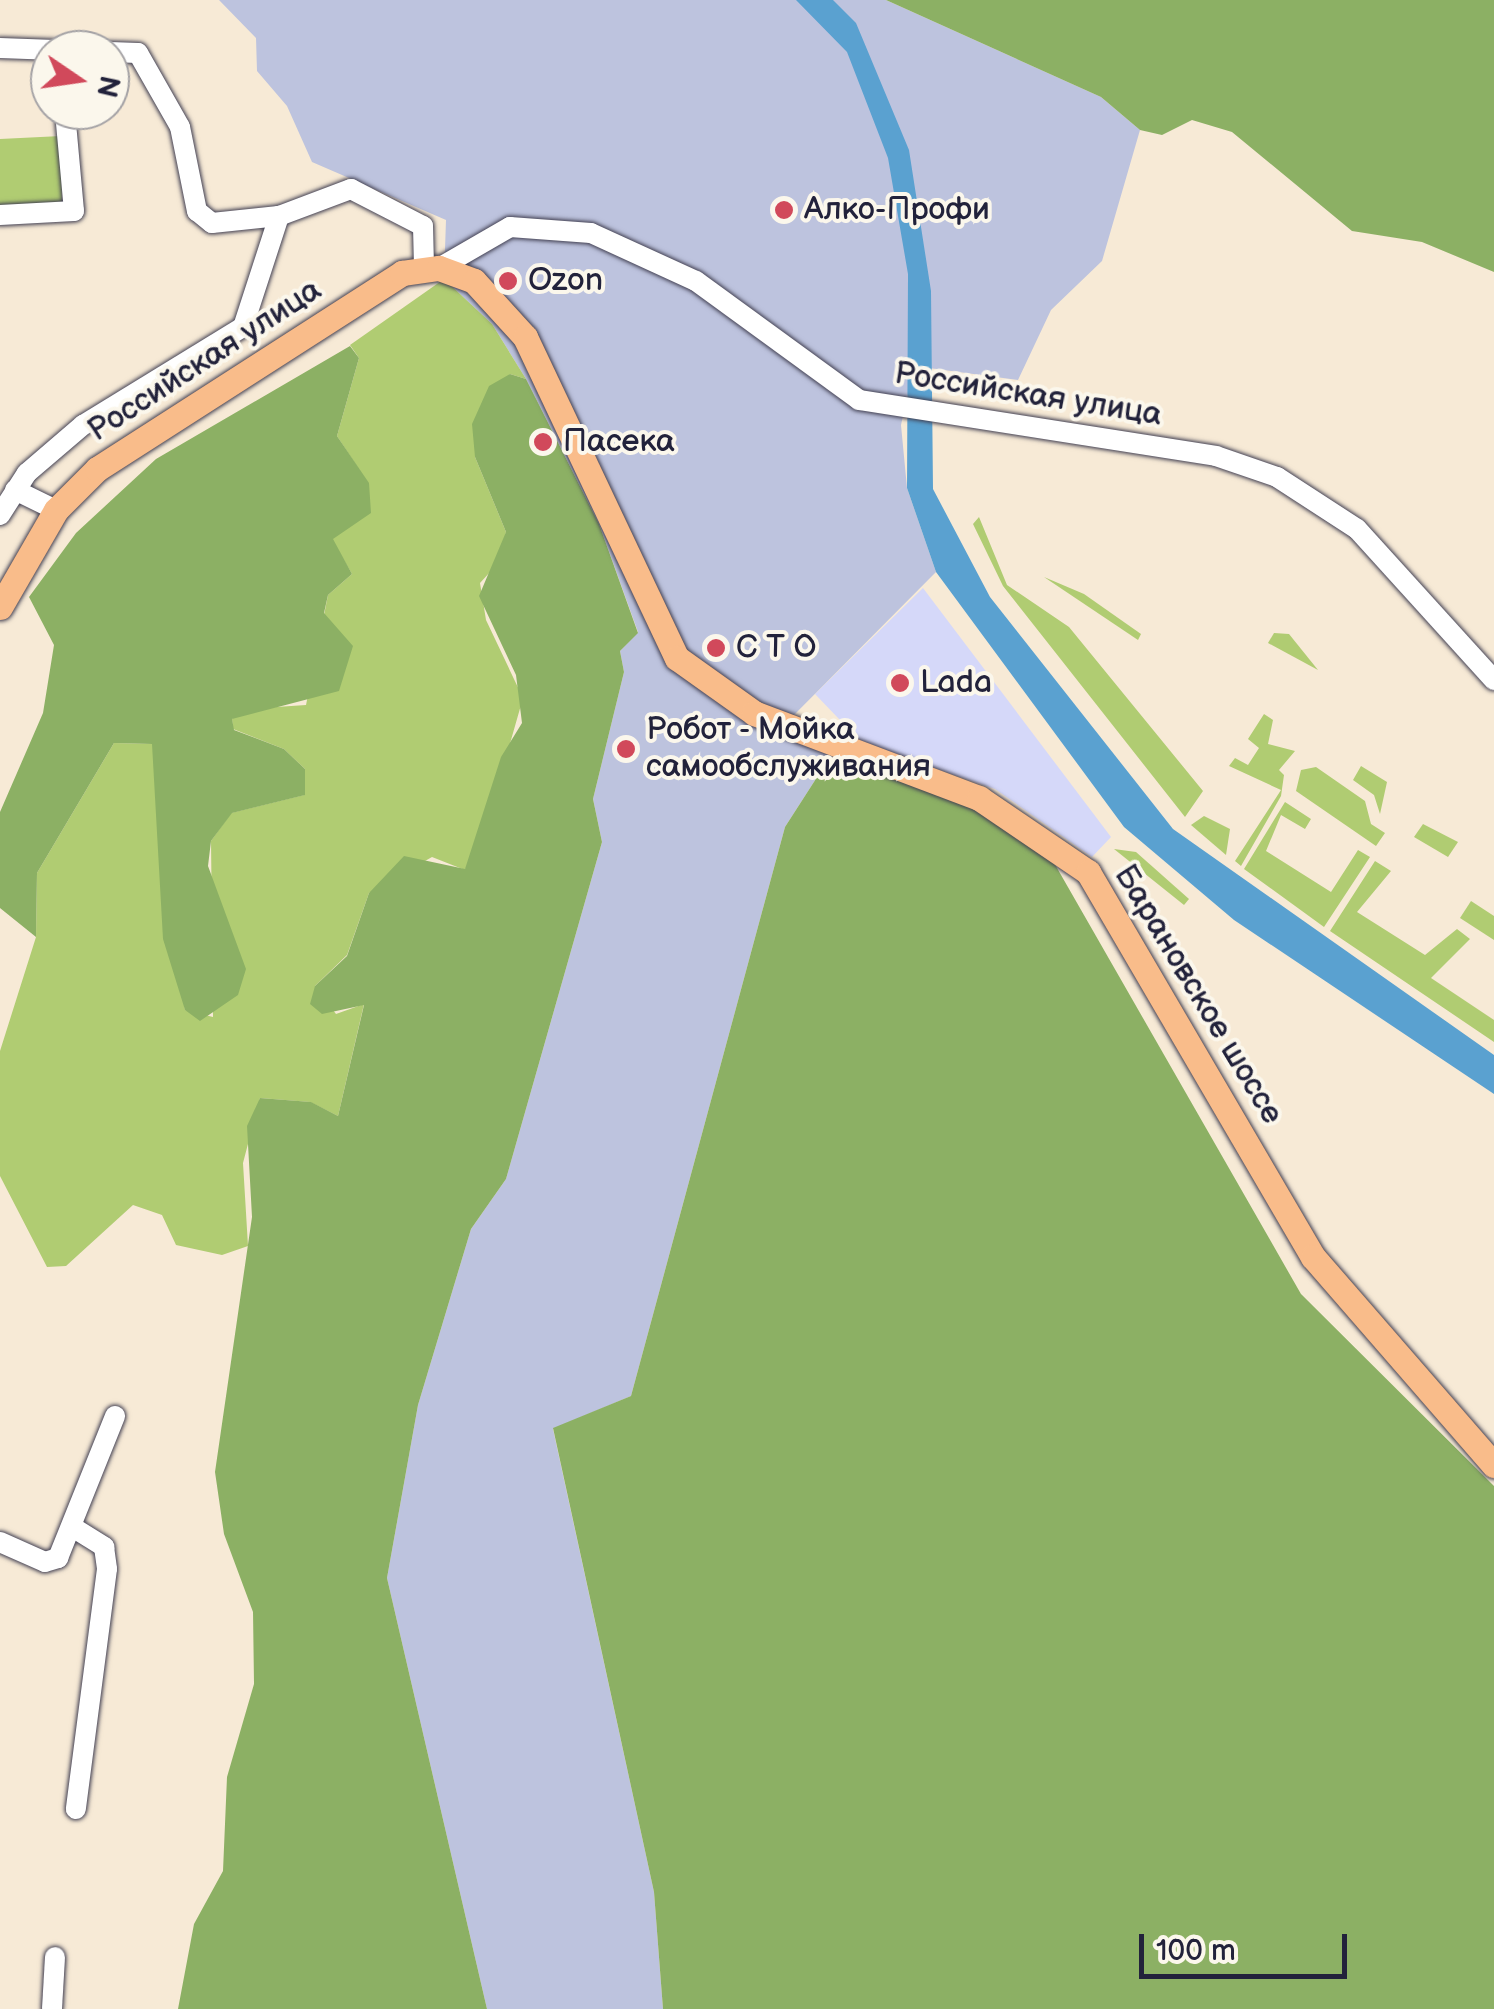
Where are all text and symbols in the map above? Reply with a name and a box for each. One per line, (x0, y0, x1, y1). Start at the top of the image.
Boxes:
north arrow (30, 30, 130, 130)
text: N (89, 72, 126, 100)
place label: Алко-Профи (804, 191, 990, 229)
marker: Алко-Профи (773, 199, 795, 221)
place label: Ozon (528, 262, 603, 300)
marker: Ozon (497, 270, 519, 292)
street label: Российская улица (81, 271, 329, 451)
street label: Российская улица (891, 355, 1165, 435)
place label: Пасека (563, 423, 675, 461)
marker: Пасека (532, 431, 554, 453)
place label: С Т О (736, 629, 817, 667)
marker: С Т О (705, 637, 727, 659)
place label: Lada (920, 664, 992, 702)
marker: Lada (889, 672, 911, 694)
place label: Робот - Мойка самообслуживания (646, 712, 931, 787)
marker: Робот - Мойка самообслуживания (615, 738, 637, 760)
street label: Барановское шоссе (1105, 858, 1291, 1132)
scale bar (1144, 1914, 1352, 1976)
text: 100 m (1156, 1933, 1236, 1969)

